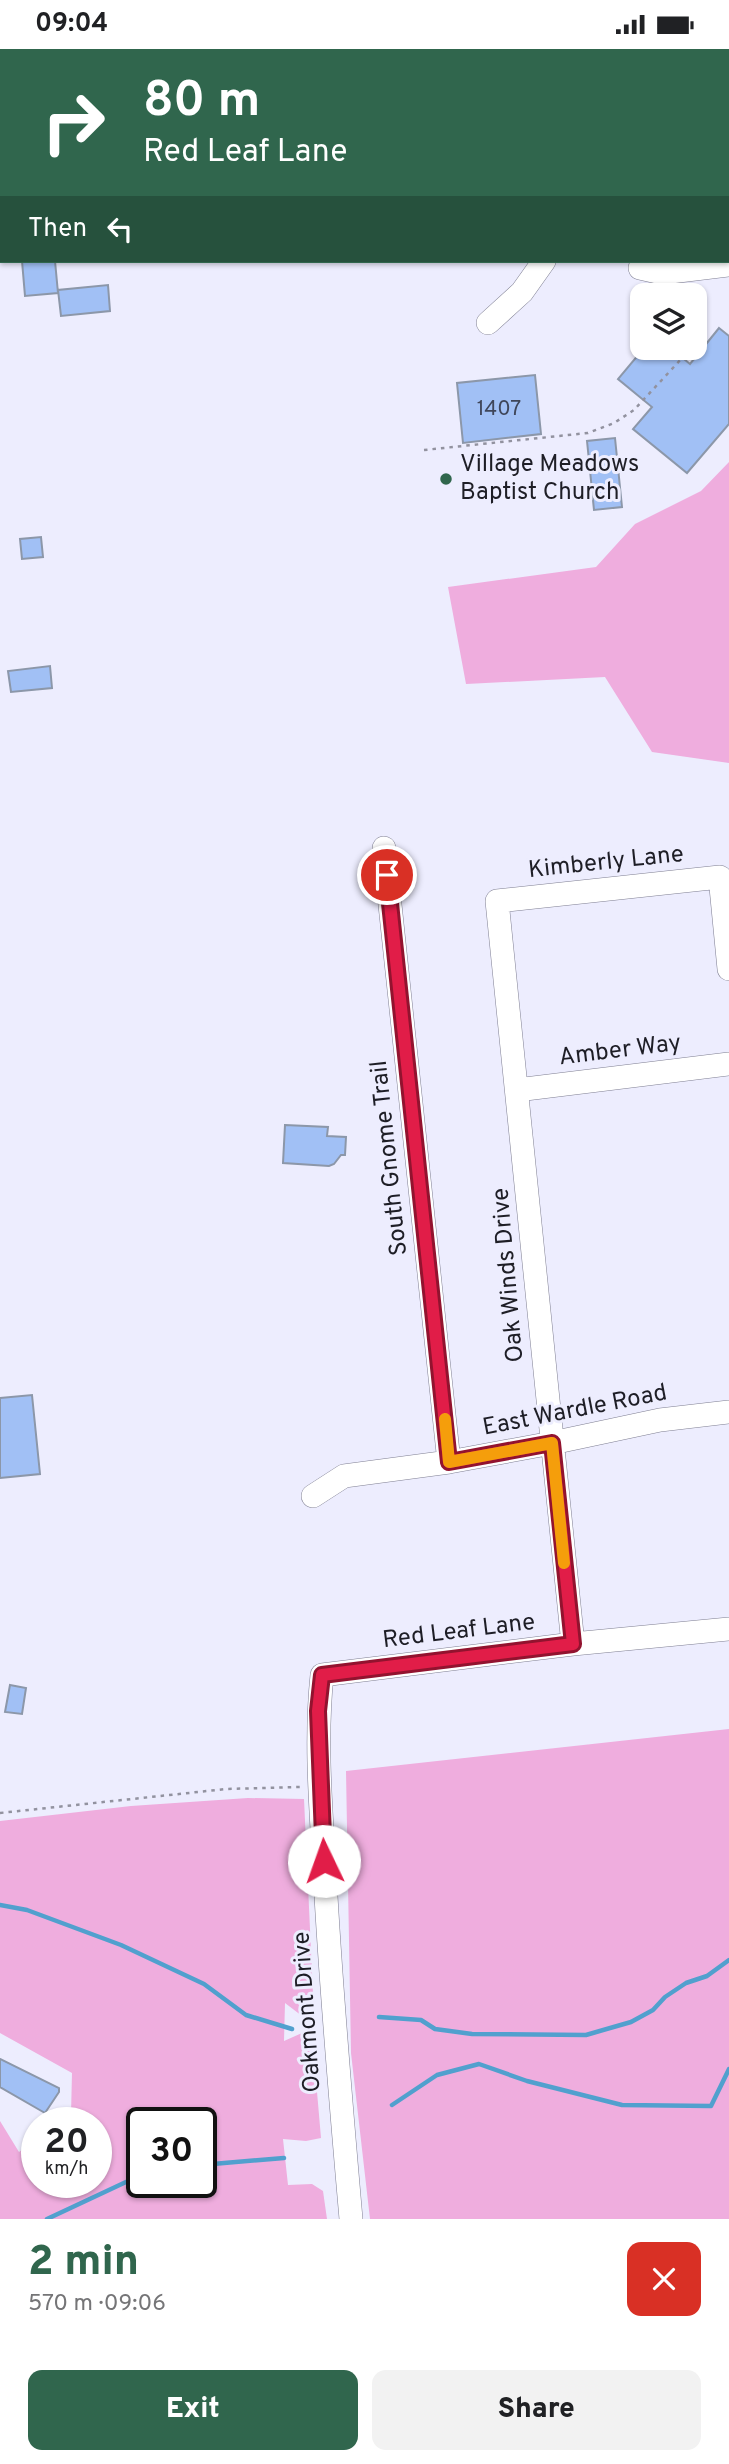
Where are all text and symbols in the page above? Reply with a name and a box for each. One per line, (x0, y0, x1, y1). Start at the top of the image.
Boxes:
text: 09:04 (35, 8, 108, 41)
text: 80 m (143, 72, 260, 134)
icon: right (28, 77, 119, 168)
text: Red Leaf Lane (143, 133, 348, 173)
icon: left (101, 210, 139, 248)
text: Then (28, 213, 87, 246)
map controls (630, 283, 707, 360)
button: layers (630, 283, 707, 360)
house number: 1407 (477, 396, 521, 423)
place label: Village Meadows Baptist Church (460, 450, 639, 508)
marker: Village Meadows Baptist Church (438, 471, 454, 487)
street label: Kimberly Lane (527, 840, 685, 886)
pin (357, 845, 417, 905)
icon: arrive (368, 856, 406, 894)
street label: Amber Way (557, 1029, 683, 1073)
street label: South Gnome Trail (365, 1059, 415, 1257)
street label: Oak Winds Drive (486, 1187, 532, 1363)
street label: East Wardle Road (480, 1378, 670, 1444)
street label: Red Leaf Lane (381, 1608, 537, 1656)
position arrow (287, 1824, 361, 1898)
street label: Oakmont Drive (287, 1930, 329, 2094)
speed limit sign: 30 (126, 2107, 217, 2198)
text: 20 (44, 2121, 89, 2165)
text: km/h (45, 2158, 88, 2181)
text: 2 min (28, 2237, 139, 2290)
button: close (627, 2242, 701, 2316)
text: 570 m · 09:06 (28, 2290, 166, 2319)
button: Exit (28, 2370, 358, 2450)
button: Share (372, 2370, 701, 2450)

